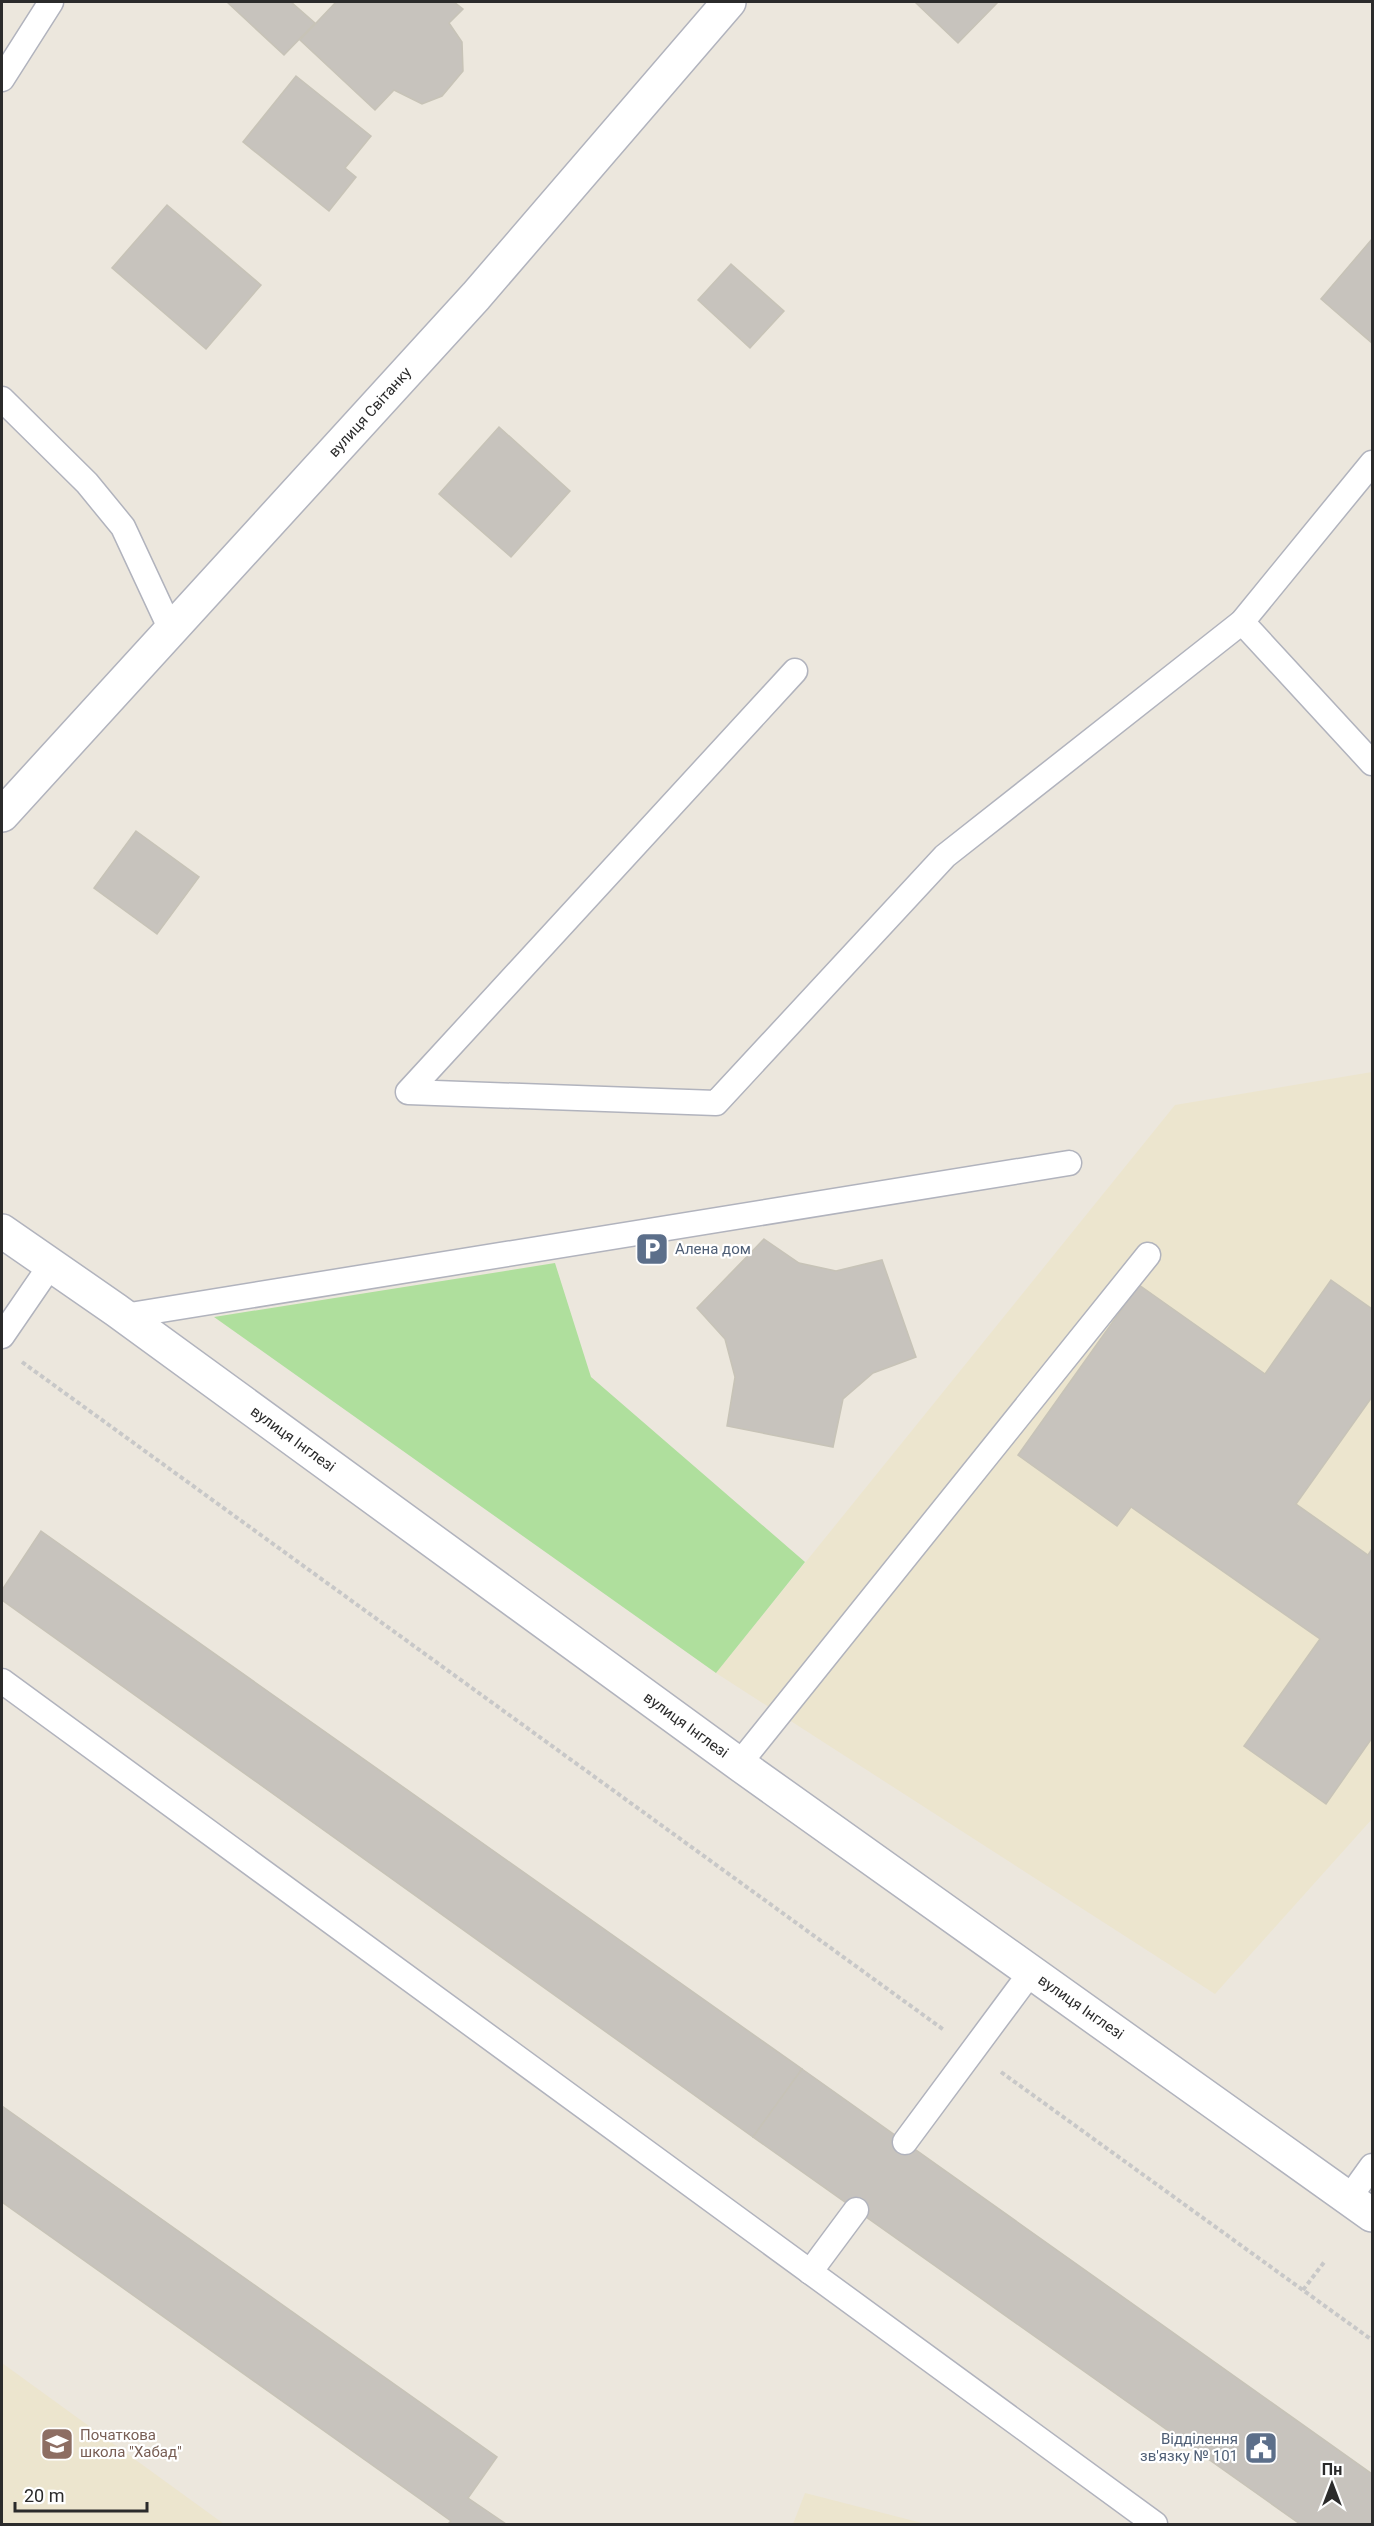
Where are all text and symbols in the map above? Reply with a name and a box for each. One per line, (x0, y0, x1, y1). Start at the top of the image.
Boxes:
street label: вулиця Світанку (325, 363, 415, 461)
parking icon: Алена дом (634, 1231, 670, 1267)
place label: Алена дом (675, 1240, 751, 1258)
street label: вулиця Інглезі (247, 1402, 339, 1476)
street label: вулиця Інглезі (640, 1688, 732, 1762)
street label: вулиця Інглезі (1035, 1971, 1127, 2043)
school or university icon: Початкова школа "Хабад" (39, 2426, 75, 2462)
place label: Початкова школа "Хабад" (80, 2426, 182, 2461)
place label: Відділення зв'язку № 101 (1140, 2430, 1238, 2465)
public building icon: Відділення зв'язку № 101 (1243, 2430, 1279, 2466)
north arrow (1302, 2454, 1362, 2514)
text: Пн (1322, 2460, 1342, 2479)
scale bar (15, 2475, 147, 2513)
text: 20 m (24, 2485, 64, 2506)

